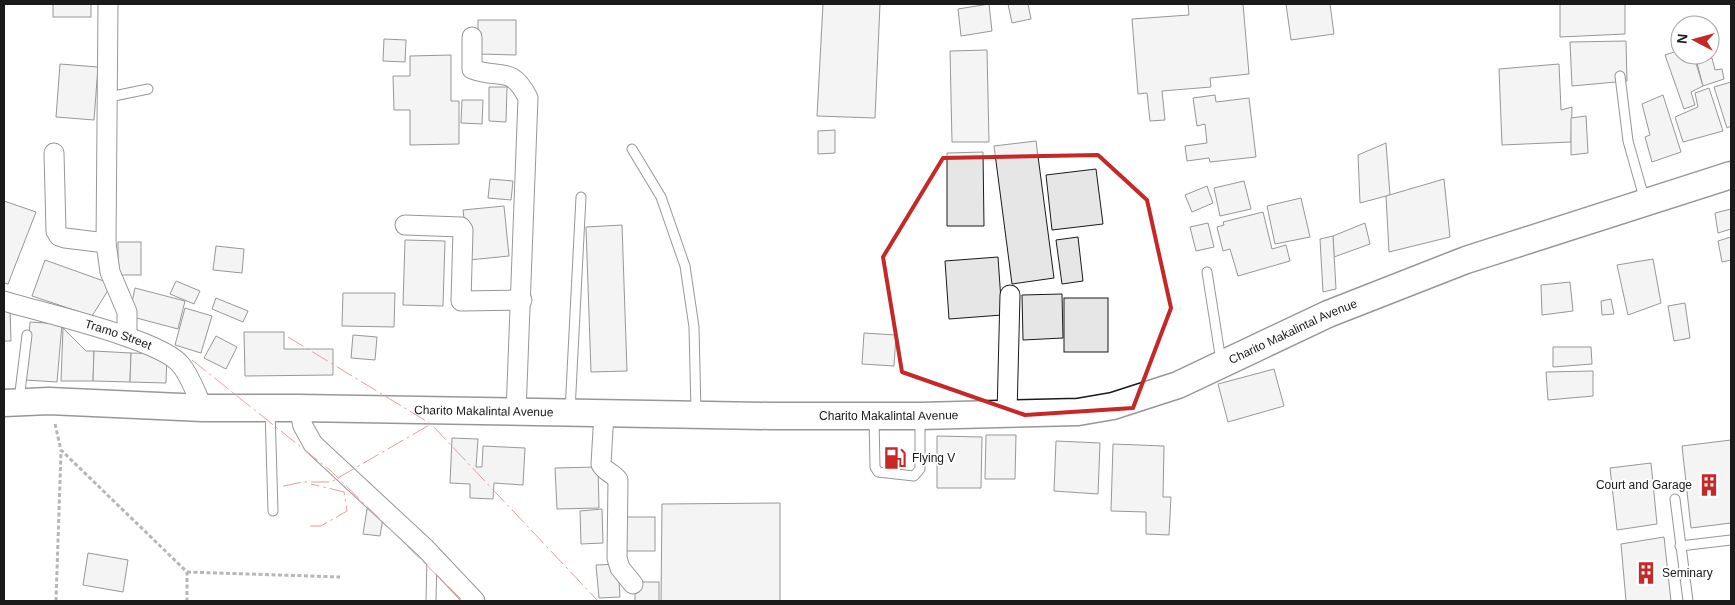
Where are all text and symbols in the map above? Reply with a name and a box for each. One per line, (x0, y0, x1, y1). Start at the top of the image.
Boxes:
north arrow (1670, 15, 1720, 65)
text: N (1674, 33, 1691, 45)
street label: Charito Makalintal Avenue (1227, 296, 1359, 367)
street label: Tramo Street (83, 317, 154, 353)
street label: Charito Makalintal Avenue (414, 403, 554, 419)
street label: Charito Makalintal Avenue (819, 408, 959, 423)
fuel station icon: Flying V (882, 445, 908, 471)
place label: Flying V (912, 451, 955, 465)
building icon: Court and Garage (1696, 472, 1722, 498)
place label: Court and Garage (1596, 478, 1692, 492)
building icon: Seminary (1633, 560, 1659, 586)
place label: Seminary (1662, 566, 1713, 580)

